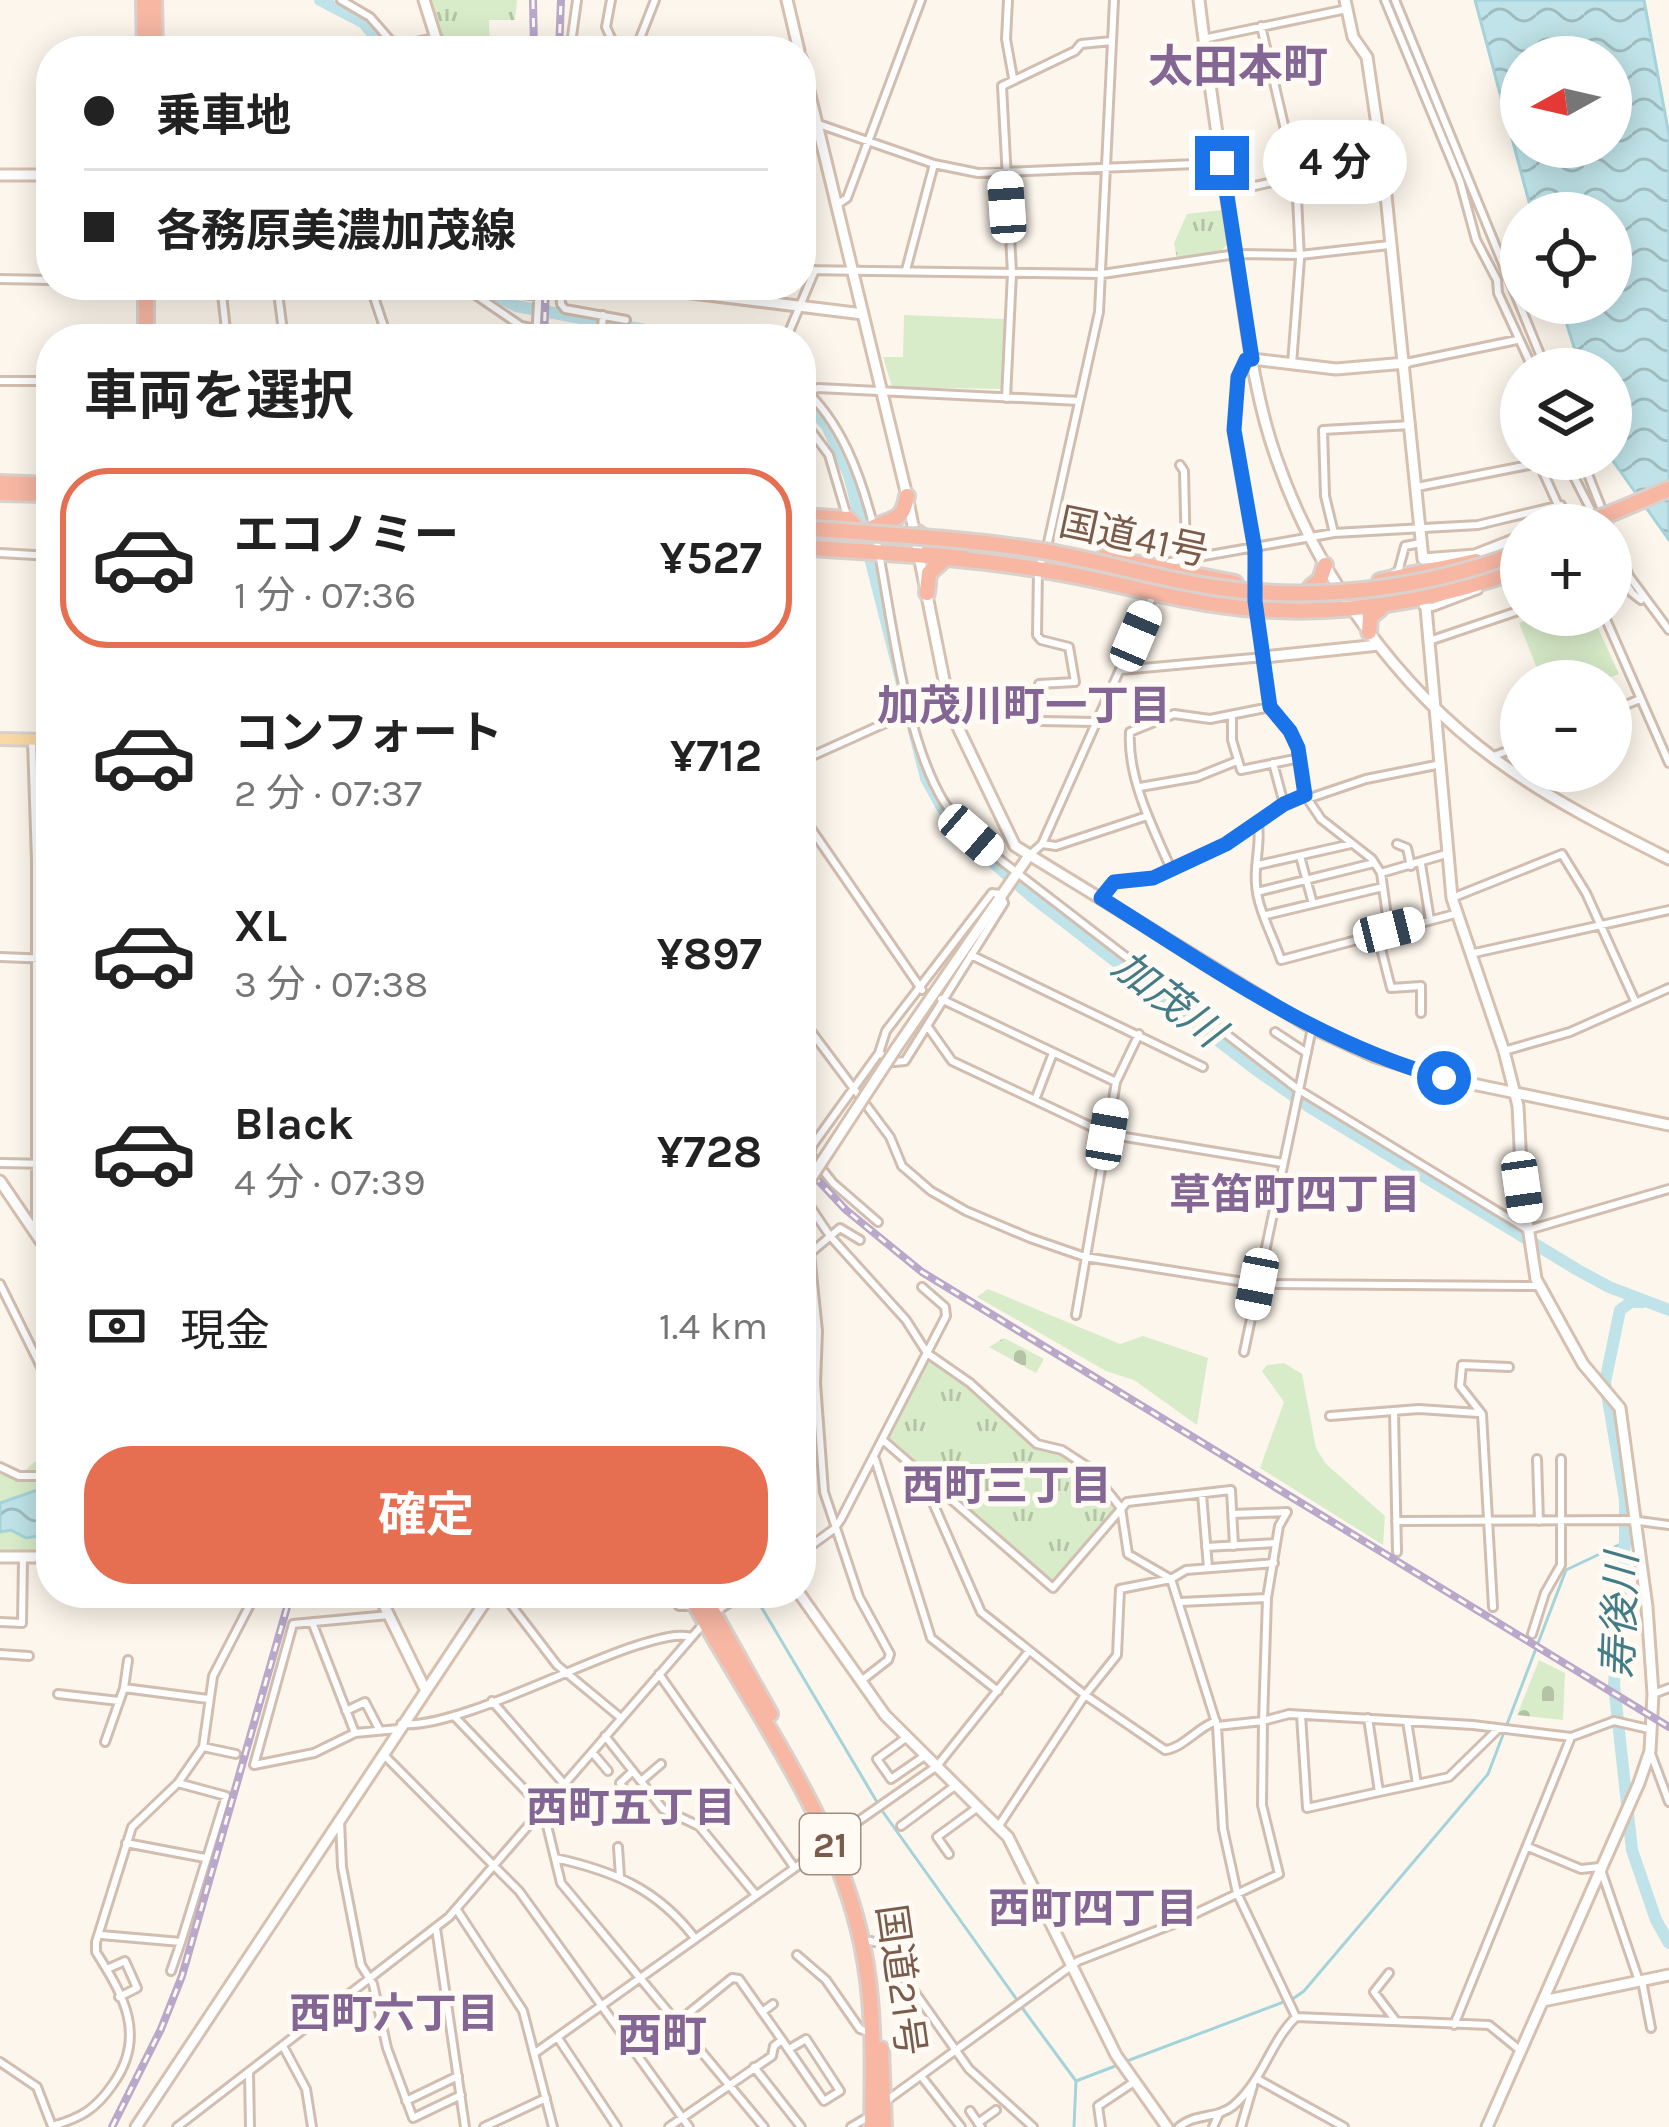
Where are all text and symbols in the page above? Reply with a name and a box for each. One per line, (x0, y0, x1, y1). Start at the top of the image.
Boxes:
north arrow (1500, 36, 1632, 168)
map controls (1500, 36, 1632, 792)
district label: 太田本町 (1148, 41, 1328, 93)
text: 乗車地 (156, 90, 291, 142)
callout: 4 分 (1264, 121, 1408, 205)
route end (1195, 136, 1249, 190)
text: 4 分 (1299, 139, 1371, 185)
car (987, 170, 1027, 244)
button: locate (1500, 192, 1632, 324)
text: 各務原美濃加茂線 (156, 205, 516, 257)
button: layers (1500, 348, 1632, 480)
text: 車両を選択 (84, 364, 354, 428)
street label: 国道41号 (1055, 499, 1213, 575)
icon: car (90, 504, 198, 612)
button: + (1500, 504, 1632, 636)
text: エコノミー (234, 509, 459, 561)
text: ¥527 (660, 532, 762, 584)
text: 1 分 · 07:36 (234, 572, 416, 618)
car (1105, 596, 1167, 676)
button: − (1500, 660, 1632, 792)
district label: 加茂川町一丁目 (877, 681, 1171, 731)
icon: car (90, 702, 198, 810)
text: コンフォート (234, 707, 503, 759)
text: ¥712 (670, 730, 762, 782)
text: 2 分 · 07:37 (234, 770, 422, 816)
car (932, 798, 1010, 872)
icon: car (90, 900, 198, 1008)
text: XL (234, 900, 287, 952)
car (1350, 904, 1428, 956)
text: ¥897 (657, 928, 762, 980)
water label: 加茂川 (1103, 940, 1237, 1060)
text: 3 分 · 07:38 (234, 961, 428, 1007)
route start (1417, 1051, 1471, 1105)
car (1083, 1095, 1131, 1173)
icon: car (90, 1098, 198, 1206)
text: Black (234, 1098, 354, 1150)
text: ¥728 (657, 1126, 762, 1178)
car (1499, 1149, 1545, 1225)
text: 4 分 · 07:39 (234, 1159, 426, 1205)
district label: 草笛町四丁目 (1169, 1170, 1421, 1220)
car (1232, 1245, 1282, 1323)
icon: cash (84, 1293, 150, 1359)
text: 1.4 km (659, 1303, 768, 1349)
text: 現金 (180, 1305, 270, 1357)
button: 確定 (84, 1446, 768, 1584)
district label: 西町三丁目 (902, 1461, 1112, 1511)
water label: 寿後川 (1593, 1548, 1647, 1680)
district label: 西町五丁目 (526, 1783, 736, 1833)
road number: 21 (800, 1814, 860, 1874)
district label: 西町四丁目 (988, 1884, 1198, 1934)
street label: 国道21号 (868, 1901, 934, 2059)
district label: 西町六丁目 (289, 1989, 499, 2039)
district label: 西町 (617, 2010, 707, 2062)

